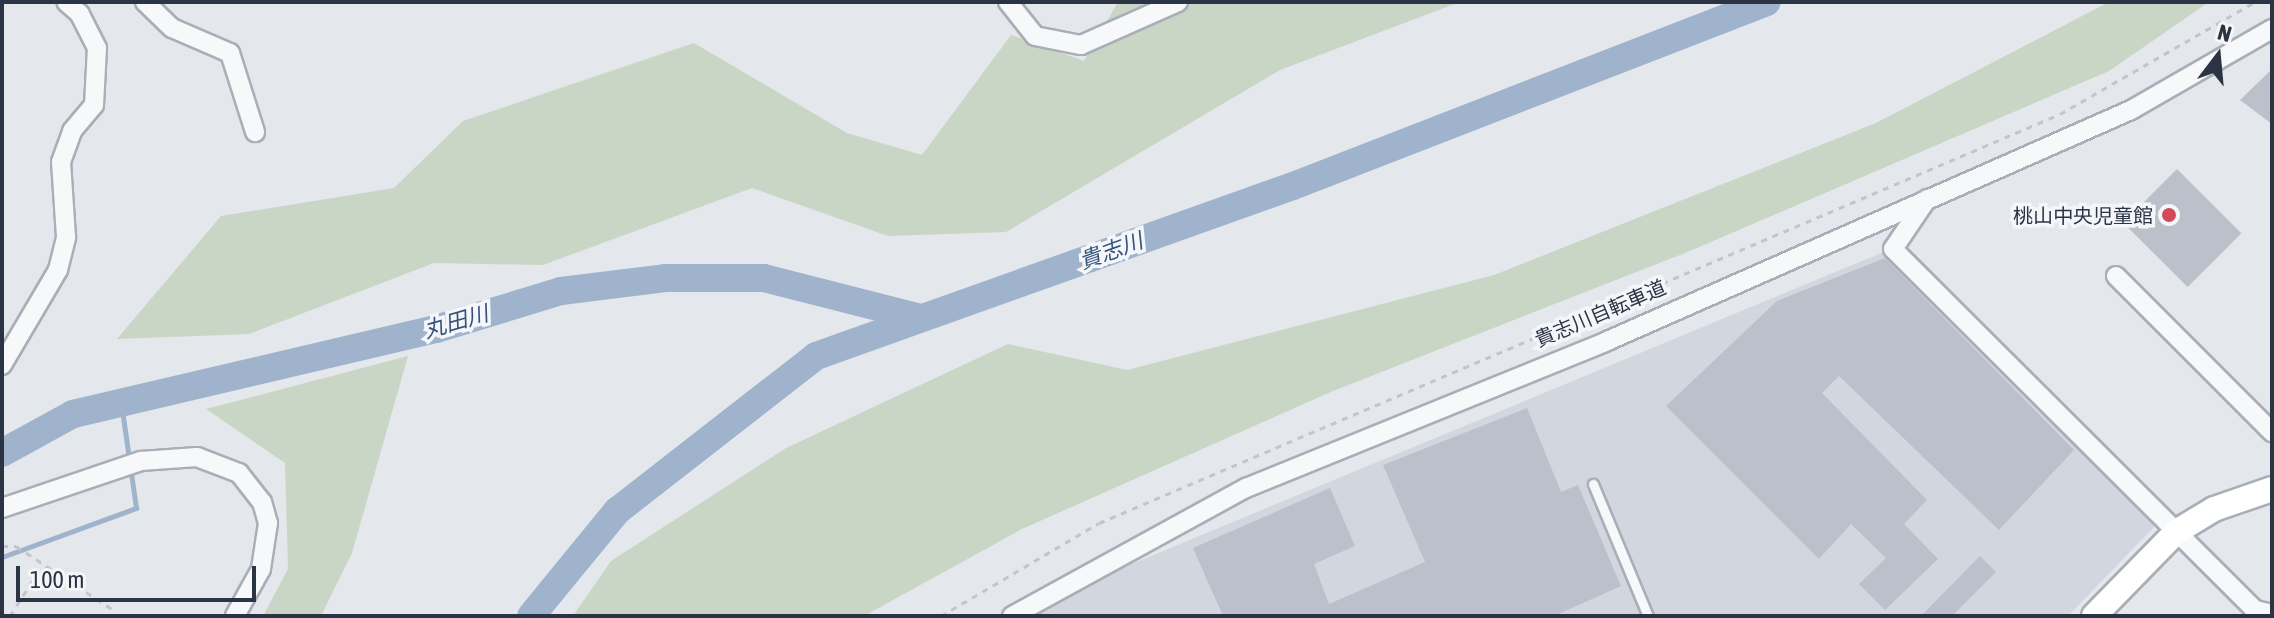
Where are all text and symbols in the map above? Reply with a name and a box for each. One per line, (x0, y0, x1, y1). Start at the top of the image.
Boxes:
north arrow (2178, 16, 2258, 96)
text: N (2215, 19, 2234, 47)
place label: 桃山中央児童館 (2013, 203, 2153, 227)
marker: 桃山中央児童館 (2160, 206, 2178, 224)
water label: 貴志川 (1075, 227, 1147, 275)
street label: 貴志川自転車道 (1531, 275, 1669, 351)
water label: 丸田川 (421, 300, 491, 344)
scale bar (20, 550, 260, 600)
text: 100 m (30, 566, 84, 593)

